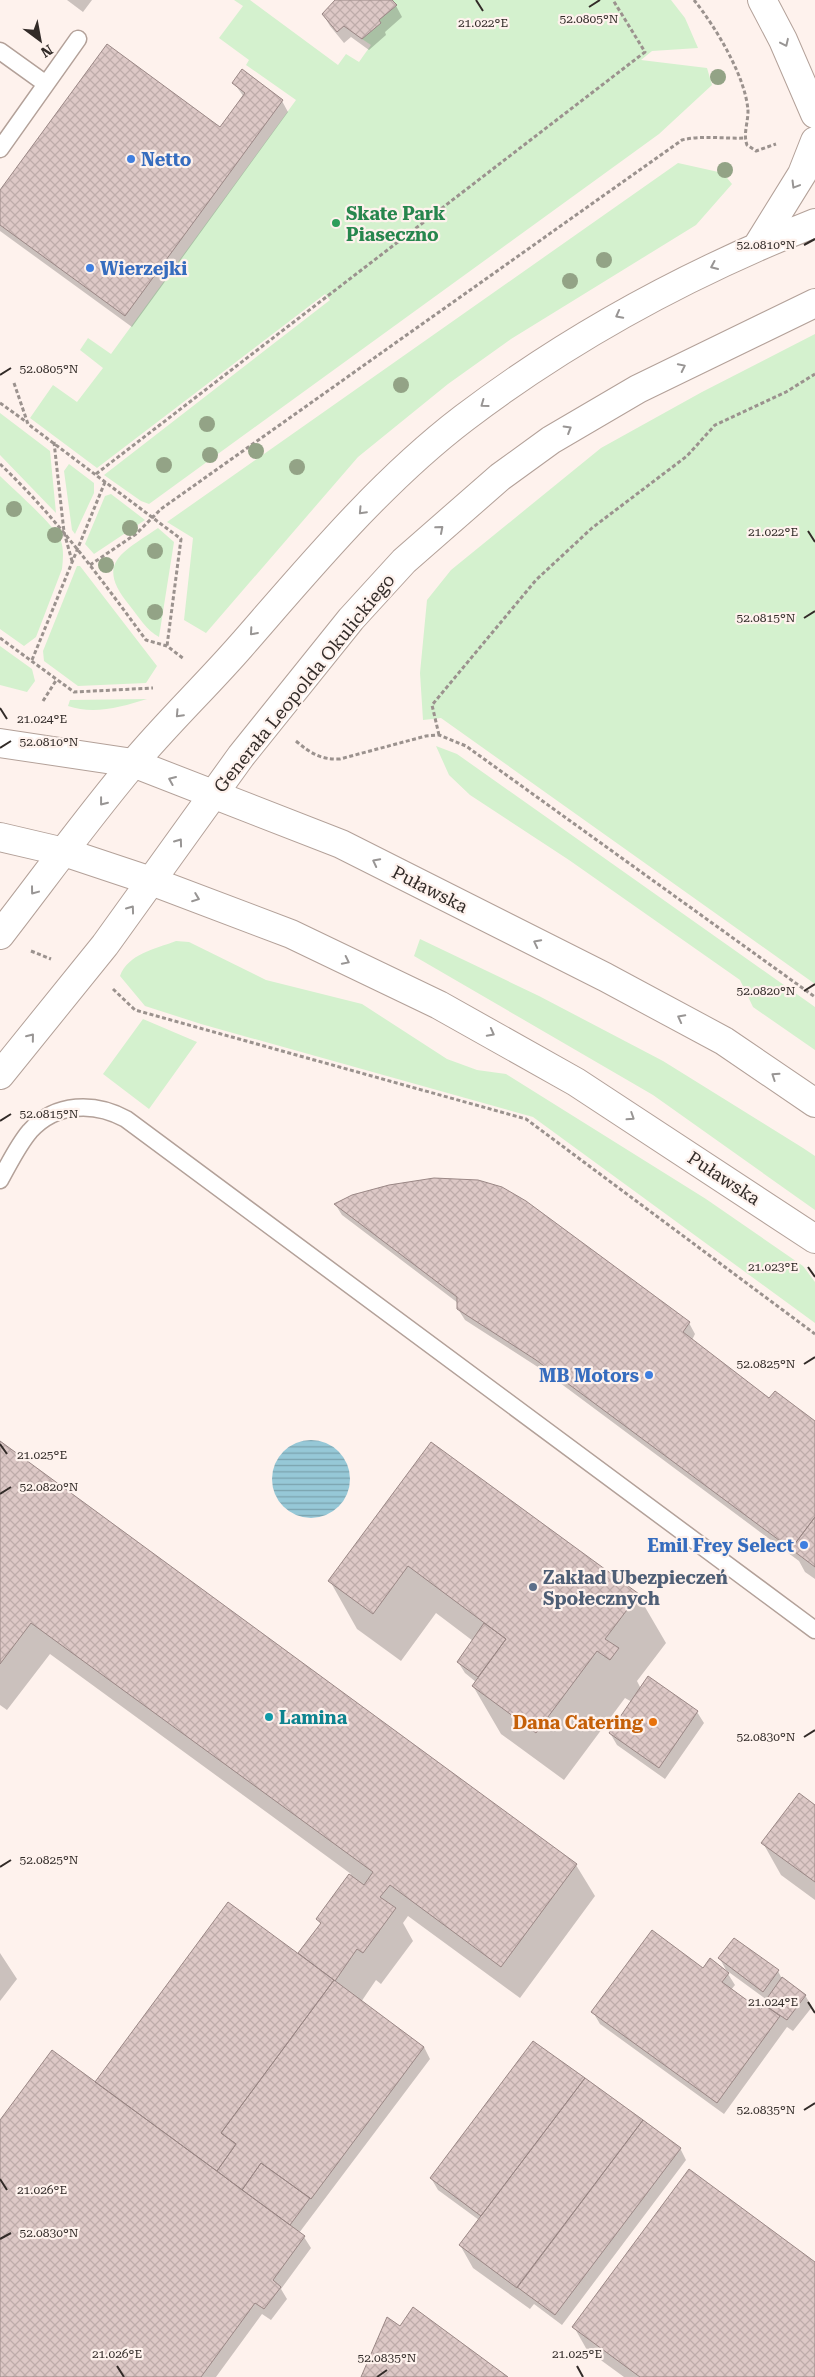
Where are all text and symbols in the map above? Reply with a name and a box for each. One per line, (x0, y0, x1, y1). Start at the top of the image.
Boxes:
text: 52.0805°N (560, 12, 619, 26)
north arrow (15, 15, 65, 65)
text: 21.022°E (458, 16, 508, 30)
one-way arrow (778, 38, 789, 47)
text: N (38, 41, 56, 61)
place label: Netto (141, 149, 192, 170)
marker: Netto (125, 153, 137, 165)
one-way arrow (792, 180, 802, 189)
place label: Skate Park Piaseczno (346, 203, 446, 245)
marker: Skate Park Piaseczno (330, 217, 342, 229)
text: 52.0810°N (737, 238, 796, 252)
place label: Wierzejki (100, 258, 187, 279)
one-way arrow (710, 259, 719, 270)
marker: Wierzejki (84, 262, 96, 274)
one-way arrow (616, 308, 625, 318)
text: 52.0805°N (20, 362, 79, 376)
one-way arrow (677, 363, 686, 374)
one-way arrow (480, 398, 490, 407)
one-way arrow (563, 426, 572, 436)
one-way arrow (359, 505, 368, 514)
text: 21.022°E (748, 525, 798, 539)
one-way arrow (435, 526, 444, 535)
street label: Generała Leopolda Okulickiego (209, 569, 399, 797)
text: 52.0815°N (737, 611, 796, 625)
one-way arrow (250, 626, 259, 635)
one-way arrow (176, 708, 185, 717)
text: 21.024°E (17, 712, 67, 726)
text: 52.0810°N (20, 735, 79, 749)
one-way arrow (168, 775, 177, 786)
one-way arrow (100, 796, 109, 805)
one-way arrow (173, 838, 182, 847)
one-way arrow (372, 858, 381, 868)
street label: Puławska (389, 861, 472, 917)
one-way arrow (31, 885, 40, 894)
one-way arrow (191, 892, 200, 902)
one-way arrow (125, 905, 134, 915)
one-way arrow (533, 939, 542, 949)
one-way arrow (341, 954, 350, 965)
text: 52.0820°N (737, 984, 796, 998)
one-way arrow (677, 1014, 686, 1024)
one-way arrow (486, 1027, 495, 1037)
one-way arrow (25, 1034, 33, 1043)
one-way arrow (771, 1073, 780, 1082)
text: 52.0815°N (20, 1107, 79, 1121)
one-way arrow (625, 1111, 634, 1120)
street label: Puławska (684, 1147, 764, 1209)
text: 21.023°E (748, 1260, 798, 1274)
text: 52.0825°N (737, 1357, 796, 1371)
place label: MB Motors (539, 1365, 639, 1386)
marker: MB Motors (643, 1369, 655, 1381)
text: 21.025°E (17, 1448, 67, 1462)
text: 52.0820°N (20, 1480, 79, 1494)
place label: Emil Frey Select (647, 1535, 794, 1556)
marker: Emil Frey Select (798, 1539, 810, 1551)
place label: Zakład Ubezpieczeń Społecznych (543, 1567, 728, 1609)
marker: Zakład Ubezpieczeń Społecznych (527, 1581, 539, 1593)
place label: Lamina (279, 1707, 348, 1728)
marker: Lamina (263, 1711, 275, 1723)
place label: Dana Catering (513, 1712, 644, 1733)
marker: Dana Catering (647, 1716, 659, 1728)
text: 52.0830°N (737, 1730, 796, 1744)
text: 52.0825°N (20, 1853, 79, 1867)
text: 21.024°E (748, 1995, 798, 2009)
text: 52.0835°N (737, 2103, 796, 2117)
text: 21.026°E (17, 2183, 67, 2197)
text: 52.0830°N (20, 2226, 79, 2240)
text: 21.026°E (92, 2347, 142, 2361)
text: 21.025°E (552, 2347, 602, 2361)
text: 52.0835°N (358, 2351, 417, 2365)

